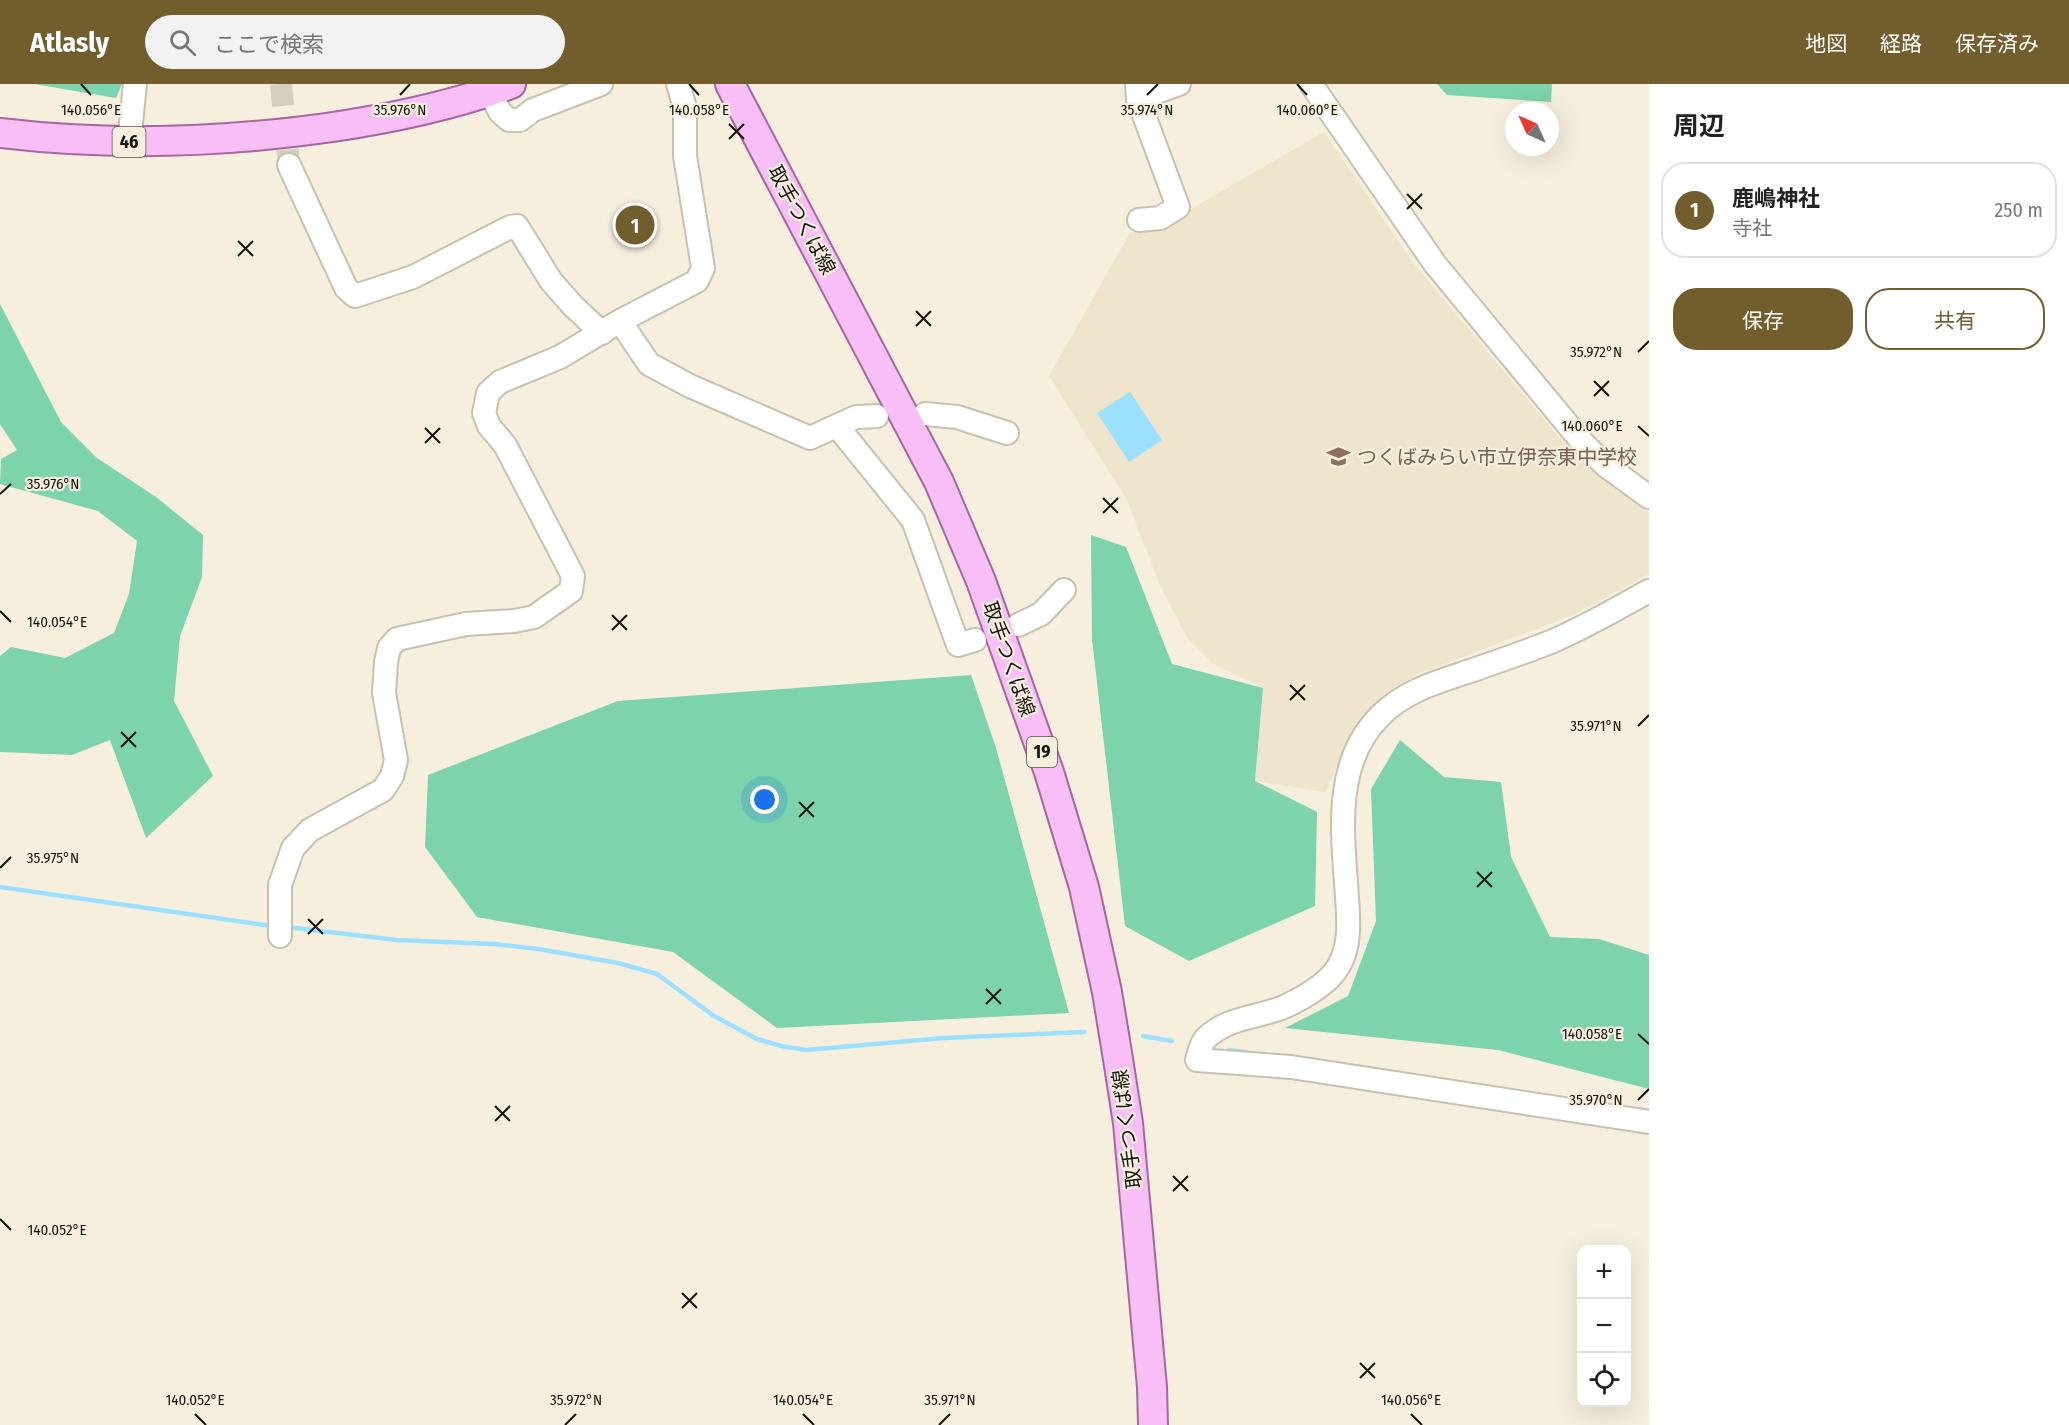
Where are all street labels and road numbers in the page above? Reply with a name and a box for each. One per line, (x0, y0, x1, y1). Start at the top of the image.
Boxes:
road number: 46 (112, 127, 146, 157)
street label: 取手つくば線 (763, 161, 841, 279)
street label: 取手つくば線 (978, 598, 1040, 720)
road number: 19 (1027, 737, 1057, 767)
street label: 取手つくば線 (1108, 1068, 1146, 1190)

